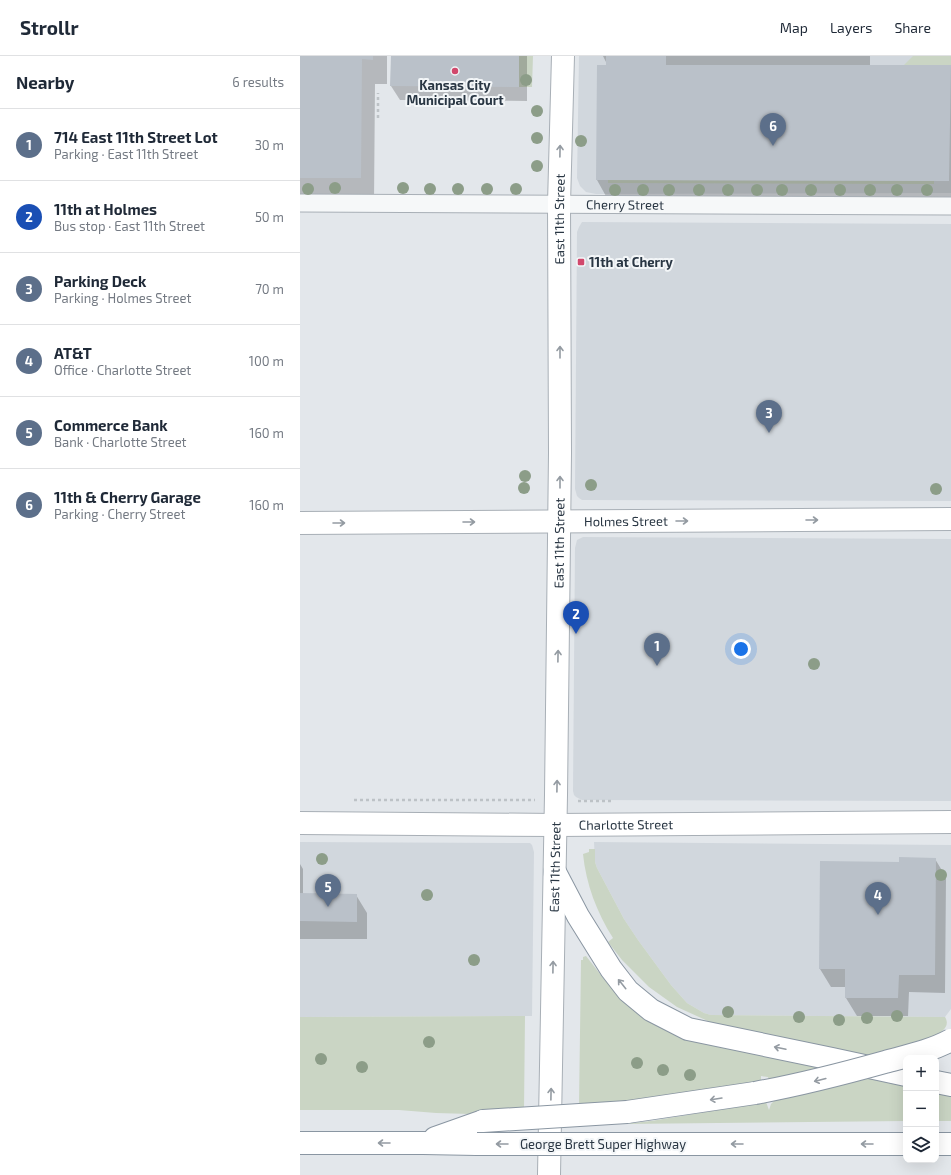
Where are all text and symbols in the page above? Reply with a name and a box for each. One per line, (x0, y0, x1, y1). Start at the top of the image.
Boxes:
text: Strollr (20, 16, 79, 39)
text: Map (780, 19, 808, 36)
text: Layers (830, 19, 872, 36)
text: Share (894, 19, 931, 36)
marker: Kansas City Municipal Court (450, 66, 460, 76)
text: Nearby (16, 72, 74, 92)
text: 6 results (232, 74, 284, 90)
place label: Kansas City Municipal Court (406, 77, 504, 108)
pin: 6 (760, 113, 786, 146)
text: 714 East 11th Street Lot (54, 128, 218, 146)
text: 1 (26, 137, 32, 153)
text: 30 m (255, 137, 284, 153)
one-way arrow (557, 145, 564, 158)
text: Parking · East 11th Street (54, 146, 198, 162)
street label: East 11th Street (551, 173, 568, 265)
street label: Cherry Street (586, 196, 664, 213)
text: 11th at Holmes (54, 200, 157, 218)
text: 2 (25, 209, 33, 225)
text: 50 m (255, 209, 284, 225)
text: Bus stop · East 11th Street (54, 218, 205, 234)
place label: 11th at Cherry (589, 254, 674, 270)
marker: 11th at Cherry (576, 257, 586, 267)
text: Parking Deck (54, 272, 146, 290)
text: 3 (25, 281, 33, 297)
text: 70 m (255, 281, 284, 297)
text: Parking · Holmes Street (54, 290, 191, 306)
text: AT&T (54, 344, 92, 362)
one-way arrow (556, 346, 564, 359)
text: 4 (25, 353, 33, 369)
text: 100 m (249, 353, 284, 369)
text: Office · Charlotte Street (54, 362, 191, 378)
pin: 3 (756, 400, 782, 433)
text: Commerce Bank (54, 416, 168, 434)
text: 5 (25, 425, 33, 441)
text: 160 m (249, 425, 284, 441)
text: Bank · Charlotte Street (54, 434, 187, 450)
one-way arrow (556, 476, 564, 489)
text: 11th & Cherry Garage (54, 488, 201, 506)
text: 6 (25, 497, 33, 513)
text: 160 m (249, 497, 284, 513)
street label: East 11th Street (550, 498, 567, 589)
text: Parking · Cherry Street (54, 506, 185, 522)
street label: Holmes Street (584, 513, 668, 529)
one-way arrow (805, 516, 818, 524)
one-way arrow (675, 517, 688, 525)
one-way arrow (462, 518, 475, 526)
one-way arrow (332, 519, 345, 527)
pin: 2 (563, 601, 589, 634)
pin: 1 (644, 633, 670, 666)
your location (731, 639, 751, 659)
one-way arrow (554, 650, 562, 663)
one-way arrow (553, 780, 561, 793)
street label: Charlotte Street (579, 816, 673, 833)
street label: East 11th Street (546, 821, 564, 913)
pin: 5 (315, 874, 341, 907)
pin: 4 (865, 882, 891, 915)
one-way arrow (549, 961, 557, 974)
one-way arrow (618, 978, 627, 989)
one-way arrow (774, 1043, 787, 1051)
map controls (903, 1055, 939, 1163)
button: + (903, 1055, 939, 1091)
one-way arrow (814, 1076, 827, 1084)
one-way arrow (547, 1088, 555, 1101)
button: − (903, 1091, 939, 1127)
one-way arrow (710, 1096, 723, 1104)
button: layers (903, 1127, 939, 1163)
street label: George Brett Super Highway (520, 1136, 686, 1152)
one-way arrow (378, 1139, 391, 1147)
one-way arrow (496, 1140, 509, 1148)
one-way arrow (731, 1140, 744, 1148)
one-way arrow (861, 1140, 874, 1148)

